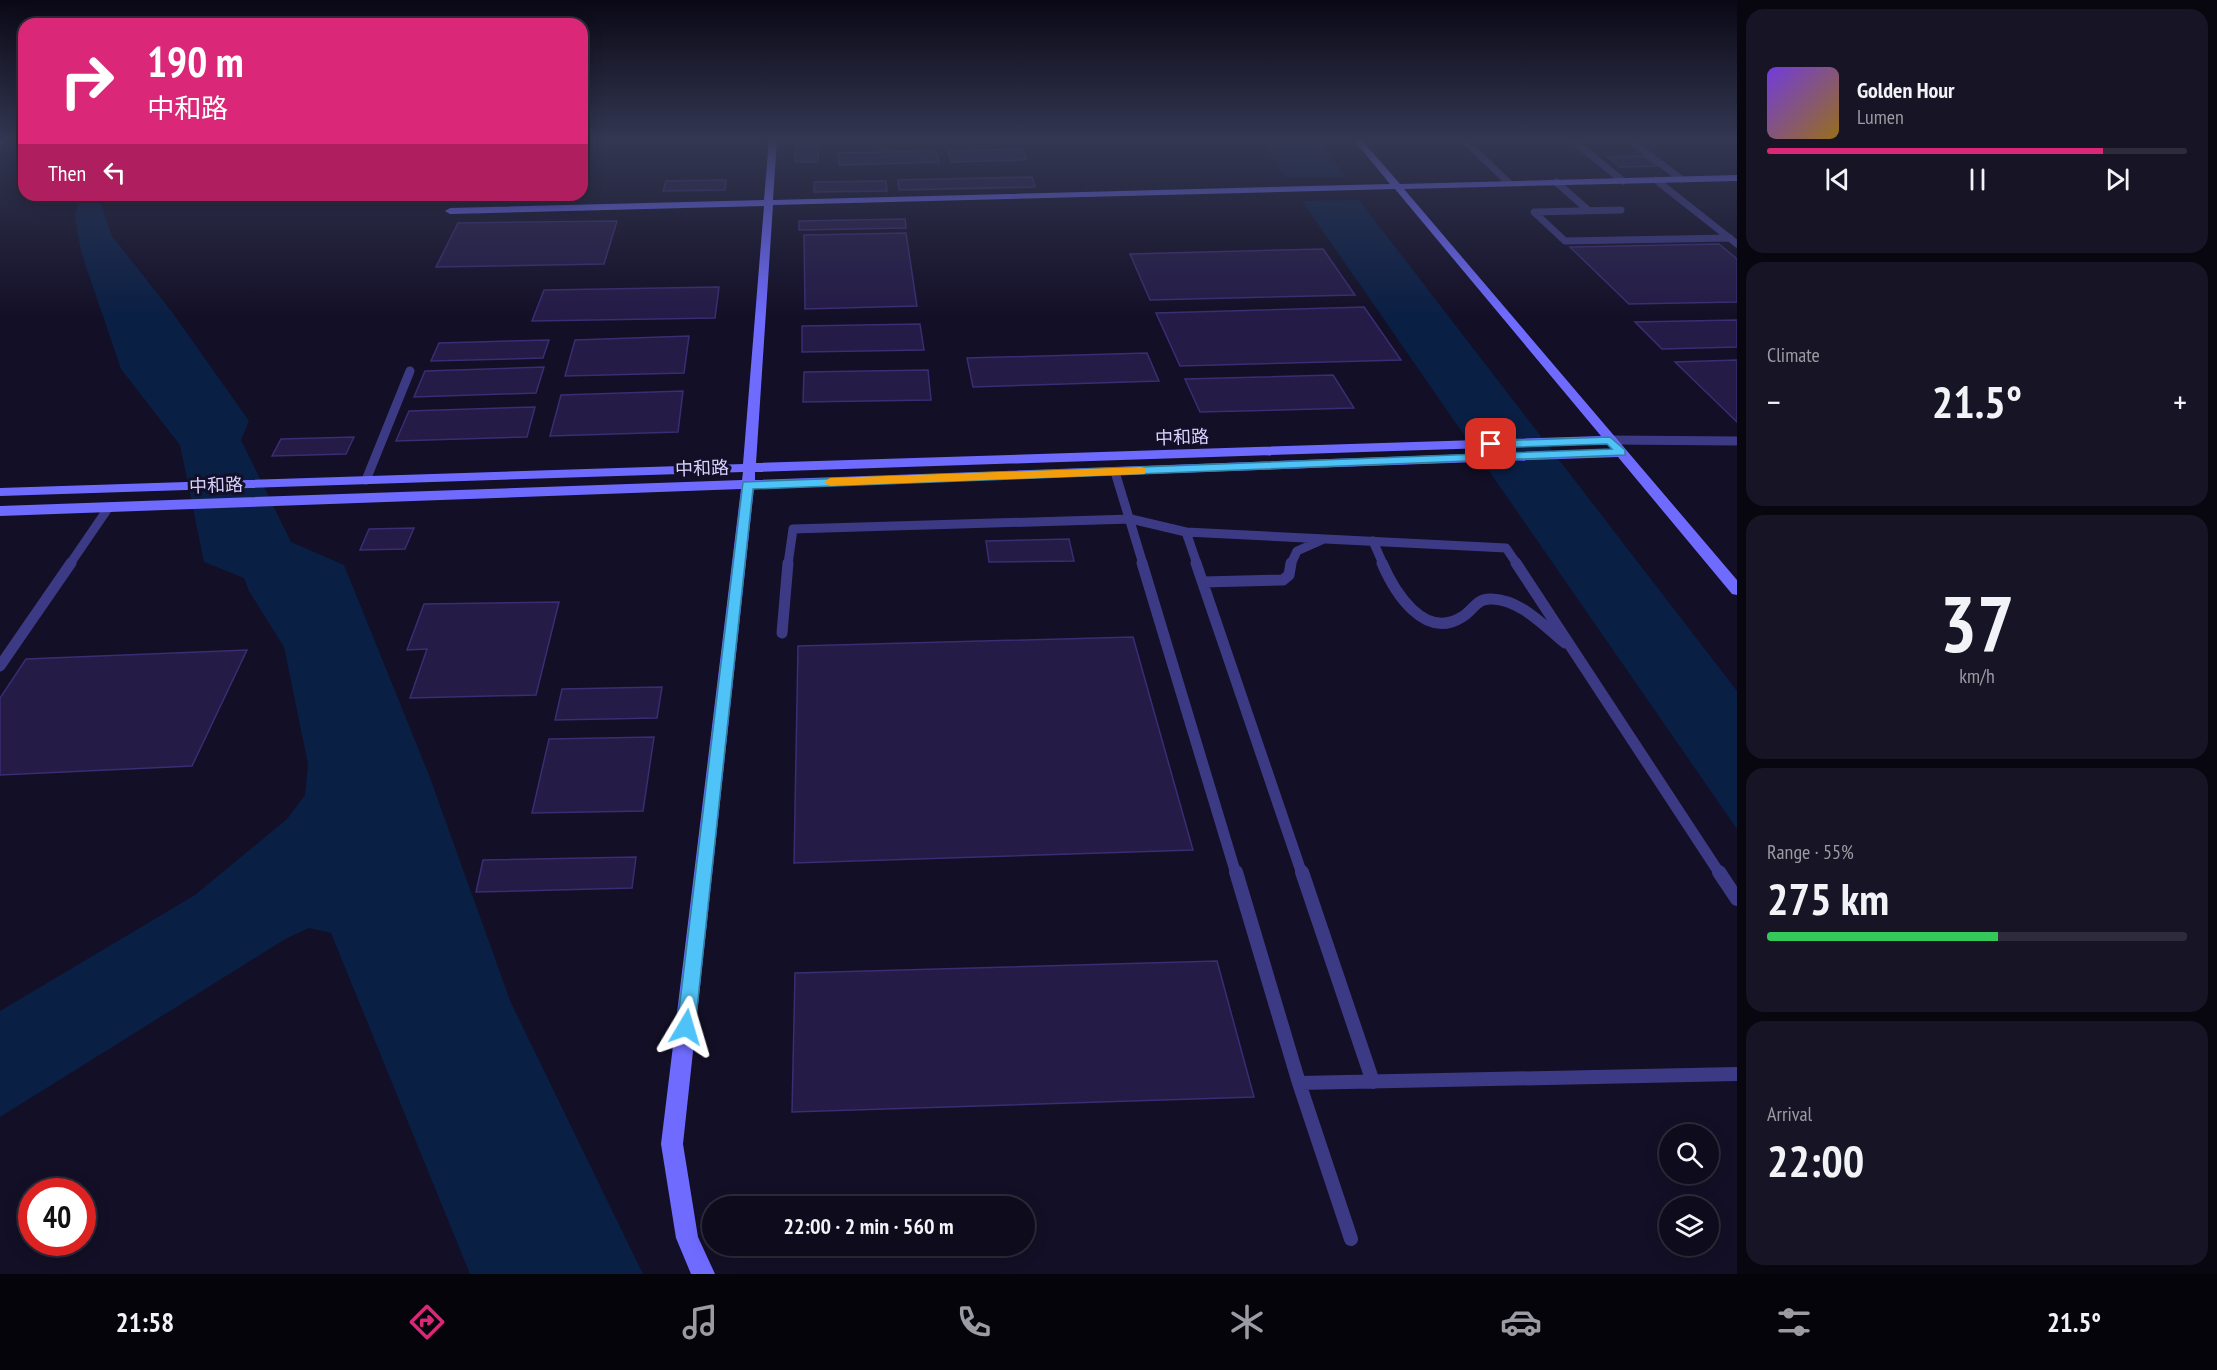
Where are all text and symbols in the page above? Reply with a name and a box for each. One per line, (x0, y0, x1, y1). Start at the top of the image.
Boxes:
text: 190 m (147, 34, 244, 89)
icon: right (48, 42, 126, 120)
text: Golden Hour (1857, 76, 1955, 104)
text: 中和路 (147, 91, 228, 125)
text: Lumen (1857, 104, 1904, 130)
icon: left (98, 156, 131, 189)
text: Then (48, 159, 86, 187)
icon: previous (1821, 163, 1854, 196)
icon: pause (1961, 163, 1994, 196)
icon: next (2101, 163, 2134, 196)
text: Climate (1767, 342, 1820, 368)
text: 21.5° (1932, 372, 2022, 430)
text: − (1767, 380, 1781, 423)
text: + (2173, 380, 2187, 423)
pin (1465, 418, 1516, 469)
street label: 中和路 (1155, 425, 1209, 449)
icon: arrive (1474, 427, 1507, 460)
street label: 中和路 (675, 456, 729, 480)
street label: 中和路 (189, 473, 243, 497)
text: 37 (1940, 573, 2014, 674)
text: km/h (1959, 663, 1995, 689)
text: Range · 55% (1767, 839, 1854, 865)
text: 275 km (1767, 869, 1889, 927)
position arrow (654, 995, 718, 1059)
text: Arrival (1767, 1101, 1812, 1127)
map controls (1659, 1124, 1719, 1256)
button: search (1659, 1124, 1719, 1184)
text: 22:00 (1767, 1131, 1864, 1189)
speed limit sign: 40 (18, 1178, 96, 1256)
button: layers (1659, 1196, 1719, 1256)
text: 22:00 · 2 min · 560 m (783, 1212, 954, 1240)
icon: directions (406, 1301, 448, 1343)
icon: music (679, 1301, 721, 1343)
icon: phone (953, 1301, 995, 1343)
icon: climate (1226, 1301, 1268, 1343)
icon: car (1500, 1301, 1542, 1343)
icon: filters (1773, 1301, 1815, 1343)
text: 21:58 (116, 1305, 174, 1339)
text: 21.5° (2047, 1305, 2101, 1339)

